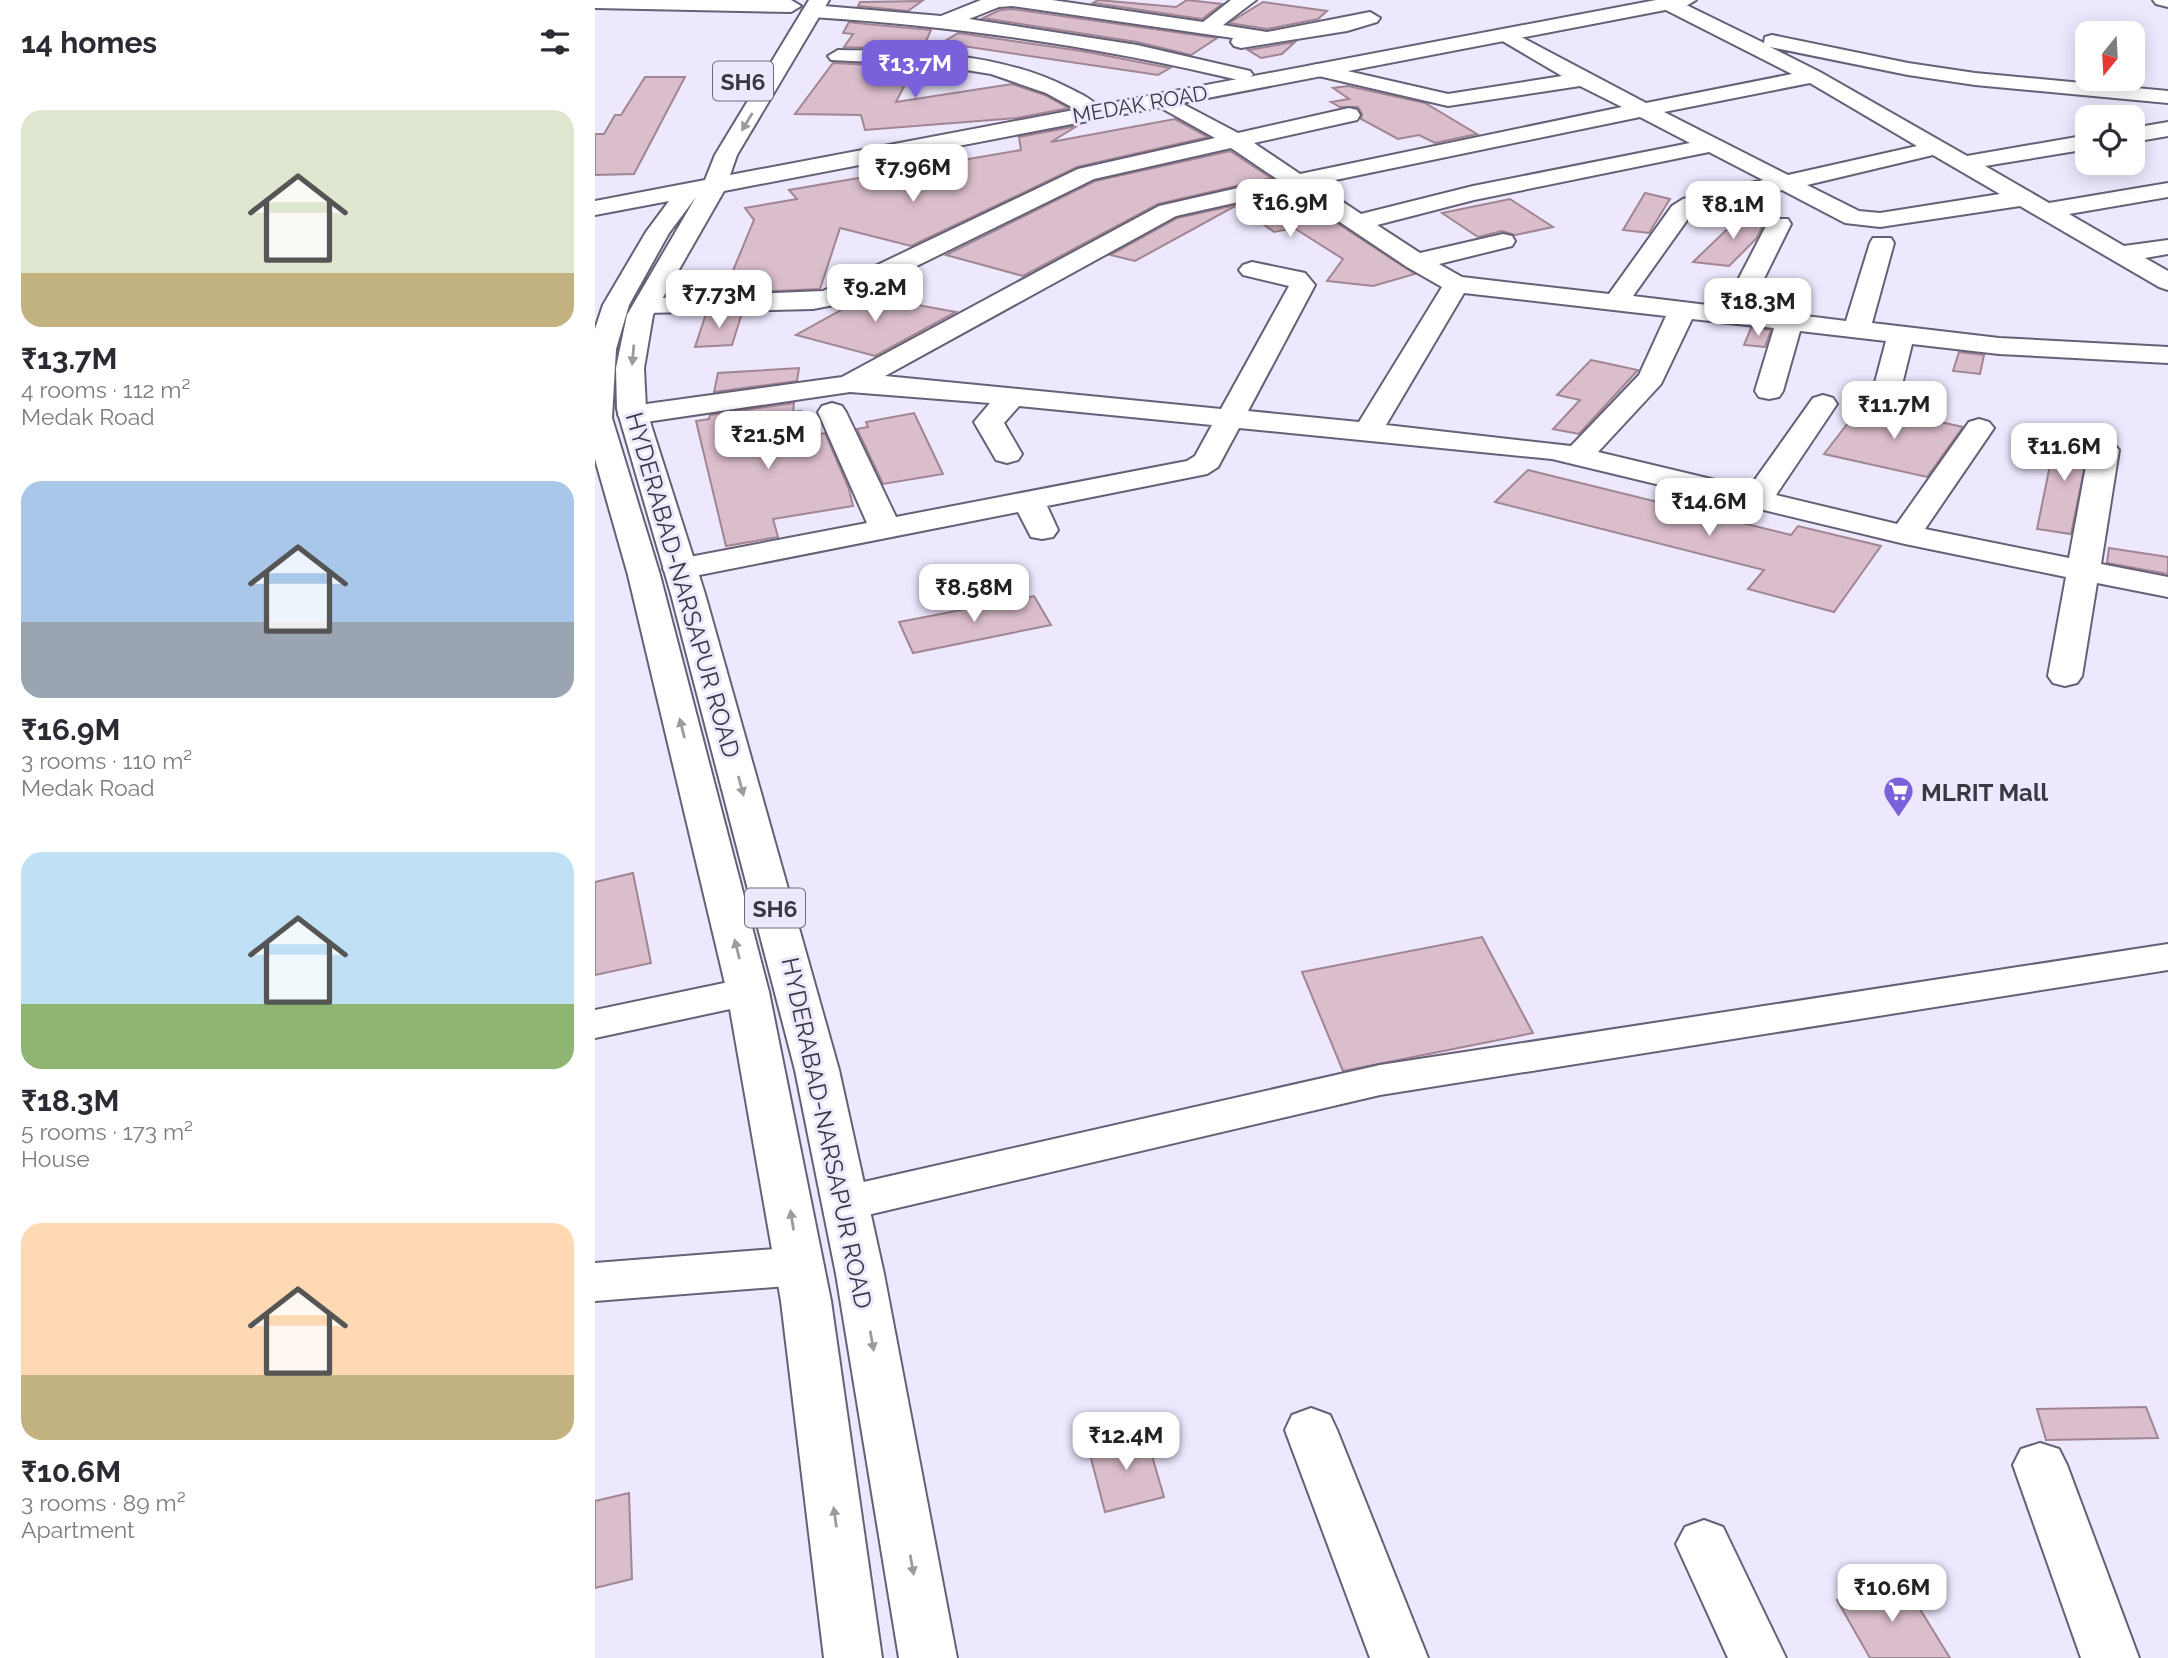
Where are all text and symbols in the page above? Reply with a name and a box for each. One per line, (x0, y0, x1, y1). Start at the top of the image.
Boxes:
north arrow (2075, 21, 2145, 91)
map controls (2075, 21, 2145, 175)
icon: filters (536, 23, 574, 61)
text: 14 homes (21, 25, 157, 60)
pin: ₹13.7M (858, 41, 972, 100)
text: ₹13.7M (878, 49, 952, 76)
road number: SH6 (713, 61, 773, 100)
street label: MEDAK ROAD (1071, 80, 1209, 128)
button: locate (2075, 105, 2145, 175)
one-way arrow (740, 113, 753, 132)
pin: ₹7.96M (856, 144, 970, 204)
text: ₹7.96M (875, 153, 951, 180)
icon: home (235, 155, 361, 281)
pin: ₹16.9M (1233, 180, 1347, 239)
pin: ₹8.1M (1684, 182, 1782, 241)
text: ₹16.9M (1252, 188, 1328, 215)
text: ₹8.1M (1702, 190, 1764, 217)
pin: ₹9.2M (826, 264, 924, 324)
pin: ₹7.73M (662, 270, 776, 330)
text: ₹9.2M (843, 273, 907, 300)
pin: ₹18.3M (1701, 278, 1815, 338)
text: ₹7.73M (682, 279, 756, 306)
text: ₹18.3M (1720, 287, 1796, 314)
text: ₹13.7M (21, 341, 118, 376)
one-way arrow (627, 344, 638, 366)
text: 4 rooms · 112 m² (21, 376, 190, 403)
pin: ₹11.7M (1837, 382, 1951, 441)
text: ₹11.7M (1858, 390, 1930, 417)
text: Medak Road (21, 403, 155, 430)
street label: HYDERABAD-NARSAPUR ROAD (620, 409, 746, 761)
pin: ₹21.5M (711, 412, 825, 471)
text: ₹21.5M (731, 420, 805, 447)
pin: ₹11.6M (2007, 424, 2121, 483)
text: ₹11.6M (2027, 432, 2101, 459)
pin: ₹14.6M (1652, 478, 1766, 538)
text: ₹14.6M (1671, 487, 1747, 514)
icon: home (235, 526, 361, 652)
pin: ₹8.58M (917, 564, 1031, 624)
text: ₹8.58M (935, 573, 1013, 600)
text: ₹16.9M (21, 712, 120, 747)
one-way arrow (676, 717, 687, 739)
text: 3 rooms · 110 m² (21, 747, 192, 774)
text: Medak Road (21, 774, 155, 801)
supermarket icon: MLRIT Mall (1881, 775, 1915, 819)
one-way arrow (737, 776, 747, 797)
place label: MLRIT Mall (1921, 778, 2049, 807)
road number: SH6 (745, 888, 805, 928)
icon: home (235, 897, 361, 1023)
one-way arrow (731, 937, 742, 959)
street label: HYDERABAD-NARSAPUR ROAD (776, 955, 878, 1311)
text: ₹18.3M (21, 1083, 119, 1118)
text: 5 rooms · 173 m² (21, 1118, 193, 1145)
text: House (21, 1145, 90, 1172)
one-way arrow (786, 1208, 797, 1230)
icon: home (235, 1268, 361, 1394)
one-way arrow (867, 1330, 878, 1352)
pin: ₹12.4M (1069, 1412, 1183, 1472)
text: ₹12.4M (1089, 1421, 1163, 1448)
text: ₹10.6M (21, 1454, 121, 1489)
text: 3 rooms · 89 m² (21, 1489, 186, 1516)
one-way arrow (829, 1506, 840, 1528)
text: Apartment (21, 1516, 135, 1543)
one-way arrow (907, 1554, 918, 1576)
pin: ₹10.6M (1835, 1564, 1949, 1624)
text: ₹10.6M (1854, 1573, 1930, 1600)

